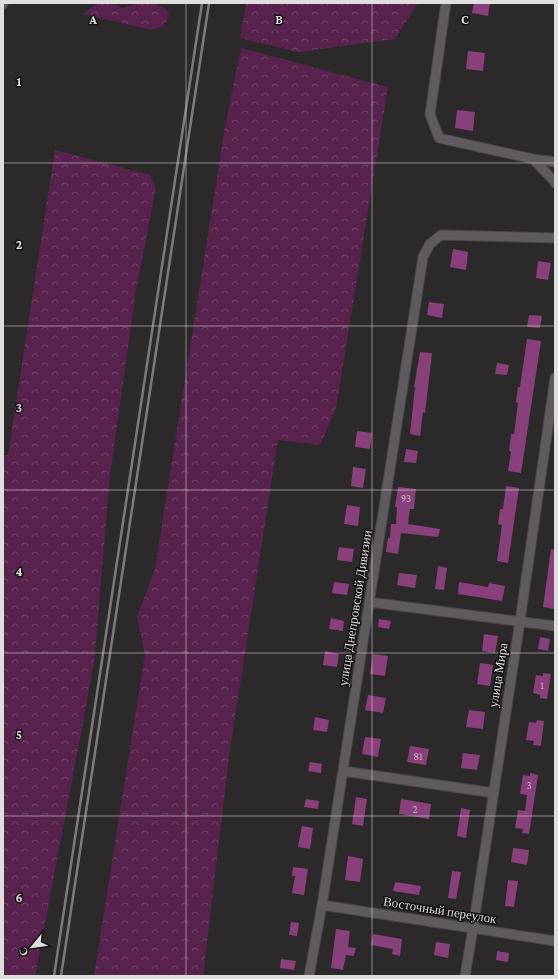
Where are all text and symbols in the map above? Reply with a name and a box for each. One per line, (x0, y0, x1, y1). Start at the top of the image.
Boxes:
text: A (88, 12, 97, 27)
text: B (275, 12, 283, 27)
text: C (461, 12, 469, 27)
text: 1 (17, 74, 22, 89)
text: 2 (16, 237, 23, 252)
text: 3 (16, 400, 22, 415)
house number: 93 (401, 492, 411, 504)
street label: улица Днепровской Дивизии (335, 529, 375, 687)
text: 4 (15, 564, 23, 579)
street label: улица Мира (485, 641, 511, 708)
house number: 1 (540, 679, 544, 691)
text: 5 (16, 727, 22, 742)
house number: 81 (413, 750, 423, 762)
house number: 3 (526, 779, 532, 791)
house number: 2 (412, 803, 418, 815)
text: 6 (15, 890, 23, 905)
street label: Восточный переулок (382, 894, 498, 926)
north arrow (12, 927, 52, 967)
text: С (16, 945, 30, 958)

